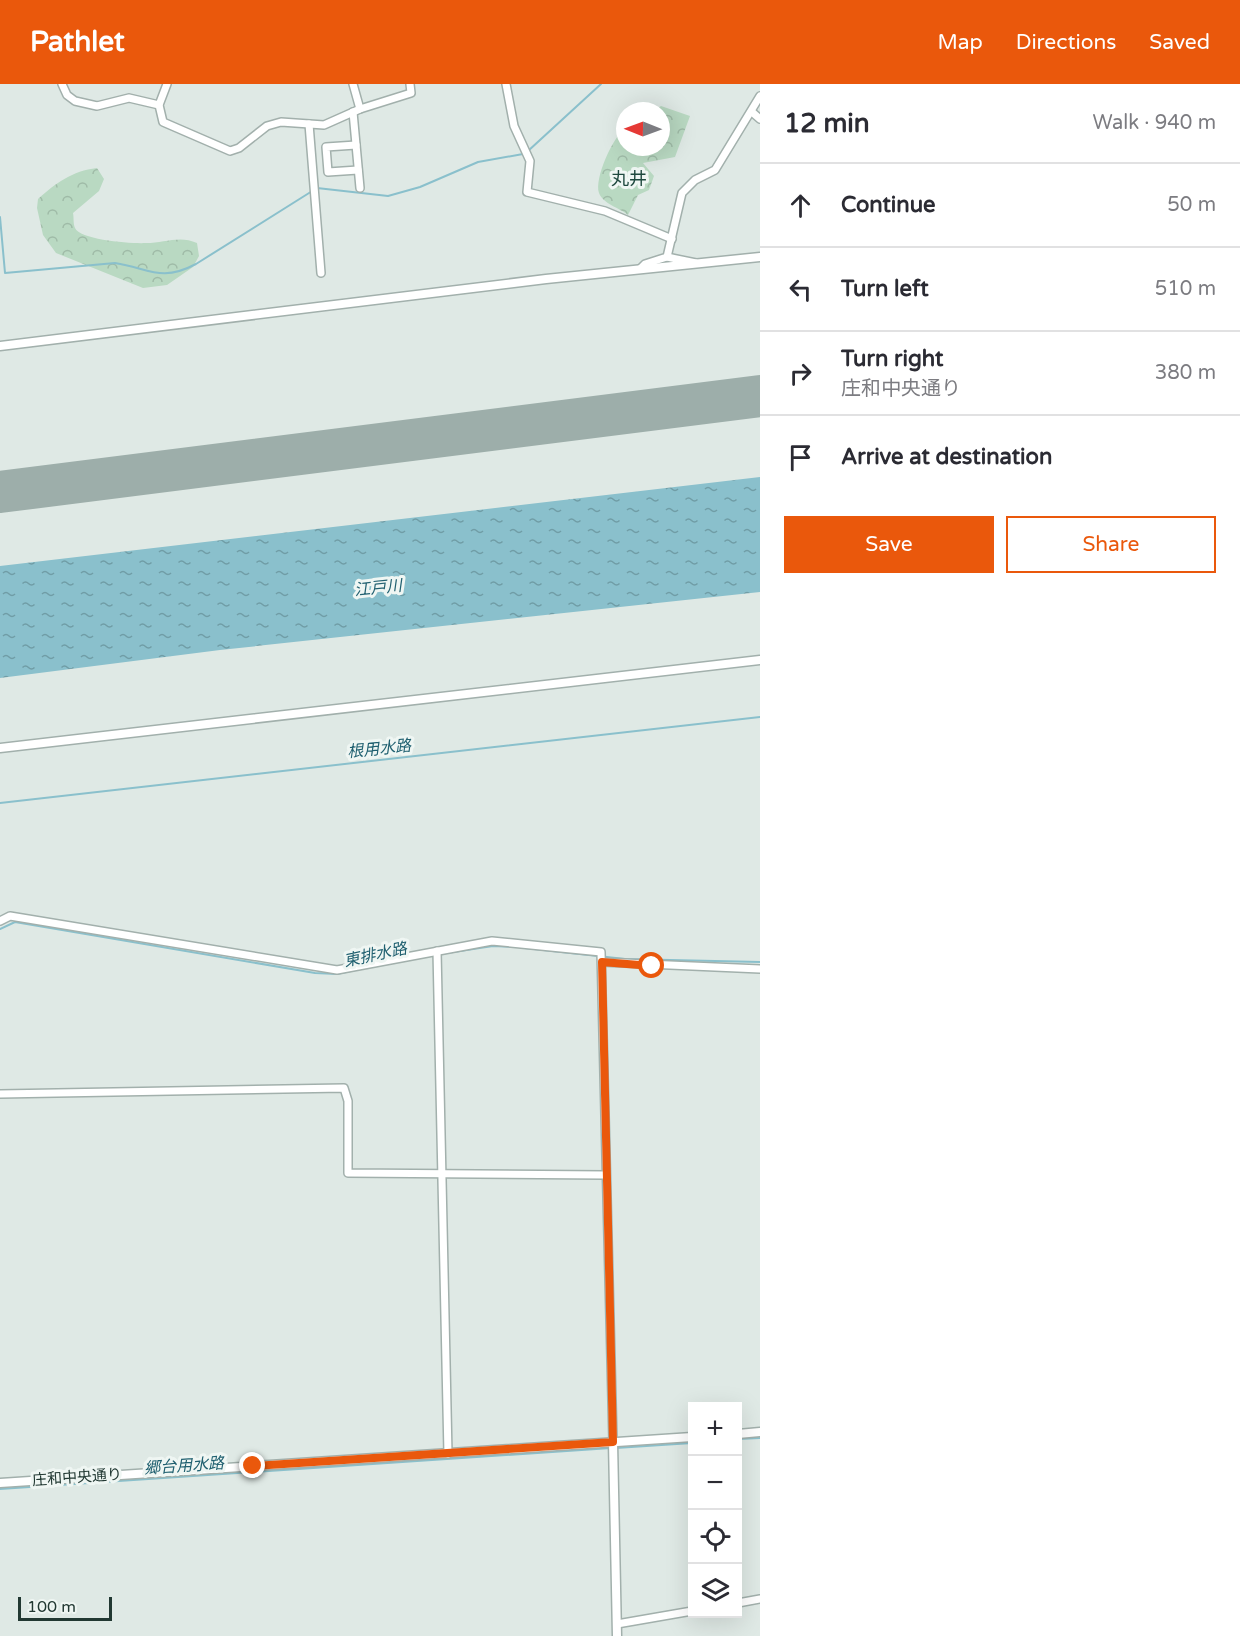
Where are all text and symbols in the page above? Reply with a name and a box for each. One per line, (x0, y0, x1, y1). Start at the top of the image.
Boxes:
text: Pathlet (30, 25, 125, 59)
text: Map (937, 30, 983, 55)
text: Directions (1016, 30, 1116, 55)
text: Saved (1149, 30, 1210, 55)
north arrow (616, 102, 670, 156)
text: 12 min (784, 108, 870, 139)
text: Walk · 940 m (1093, 111, 1216, 135)
district label: 丸井 (611, 168, 647, 190)
icon: ahead (784, 189, 817, 222)
text: Continue (841, 192, 936, 218)
text: 50 m (1167, 193, 1216, 217)
icon: left (784, 273, 817, 306)
text: Turn left (841, 276, 929, 302)
text: 510 m (1155, 277, 1216, 301)
text: Turn right (841, 346, 943, 372)
icon: right (784, 357, 817, 390)
text: 380 m (1155, 361, 1216, 385)
text: 庄和中央通り (841, 377, 961, 401)
icon: arrive (784, 441, 817, 474)
text: Arrive at destination (841, 444, 1052, 470)
button: Save (784, 516, 994, 573)
button: Share (1006, 516, 1216, 573)
water label: 江戸川 (353, 575, 405, 600)
water label: 根用水路 (346, 735, 414, 762)
water label: 東排水路 (342, 938, 411, 971)
route start (638, 952, 664, 978)
map controls (688, 1402, 742, 1618)
button: + (688, 1402, 742, 1456)
route end (239, 1452, 265, 1478)
water label: 郷台用水路 (143, 1453, 227, 1479)
button: − (688, 1456, 742, 1510)
street label: 庄和中央通り (31, 1465, 123, 1489)
button: locate (688, 1510, 742, 1564)
button: layers (688, 1564, 742, 1618)
scale bar (18, 1594, 112, 1622)
text: 100 m (27, 1597, 76, 1617)

